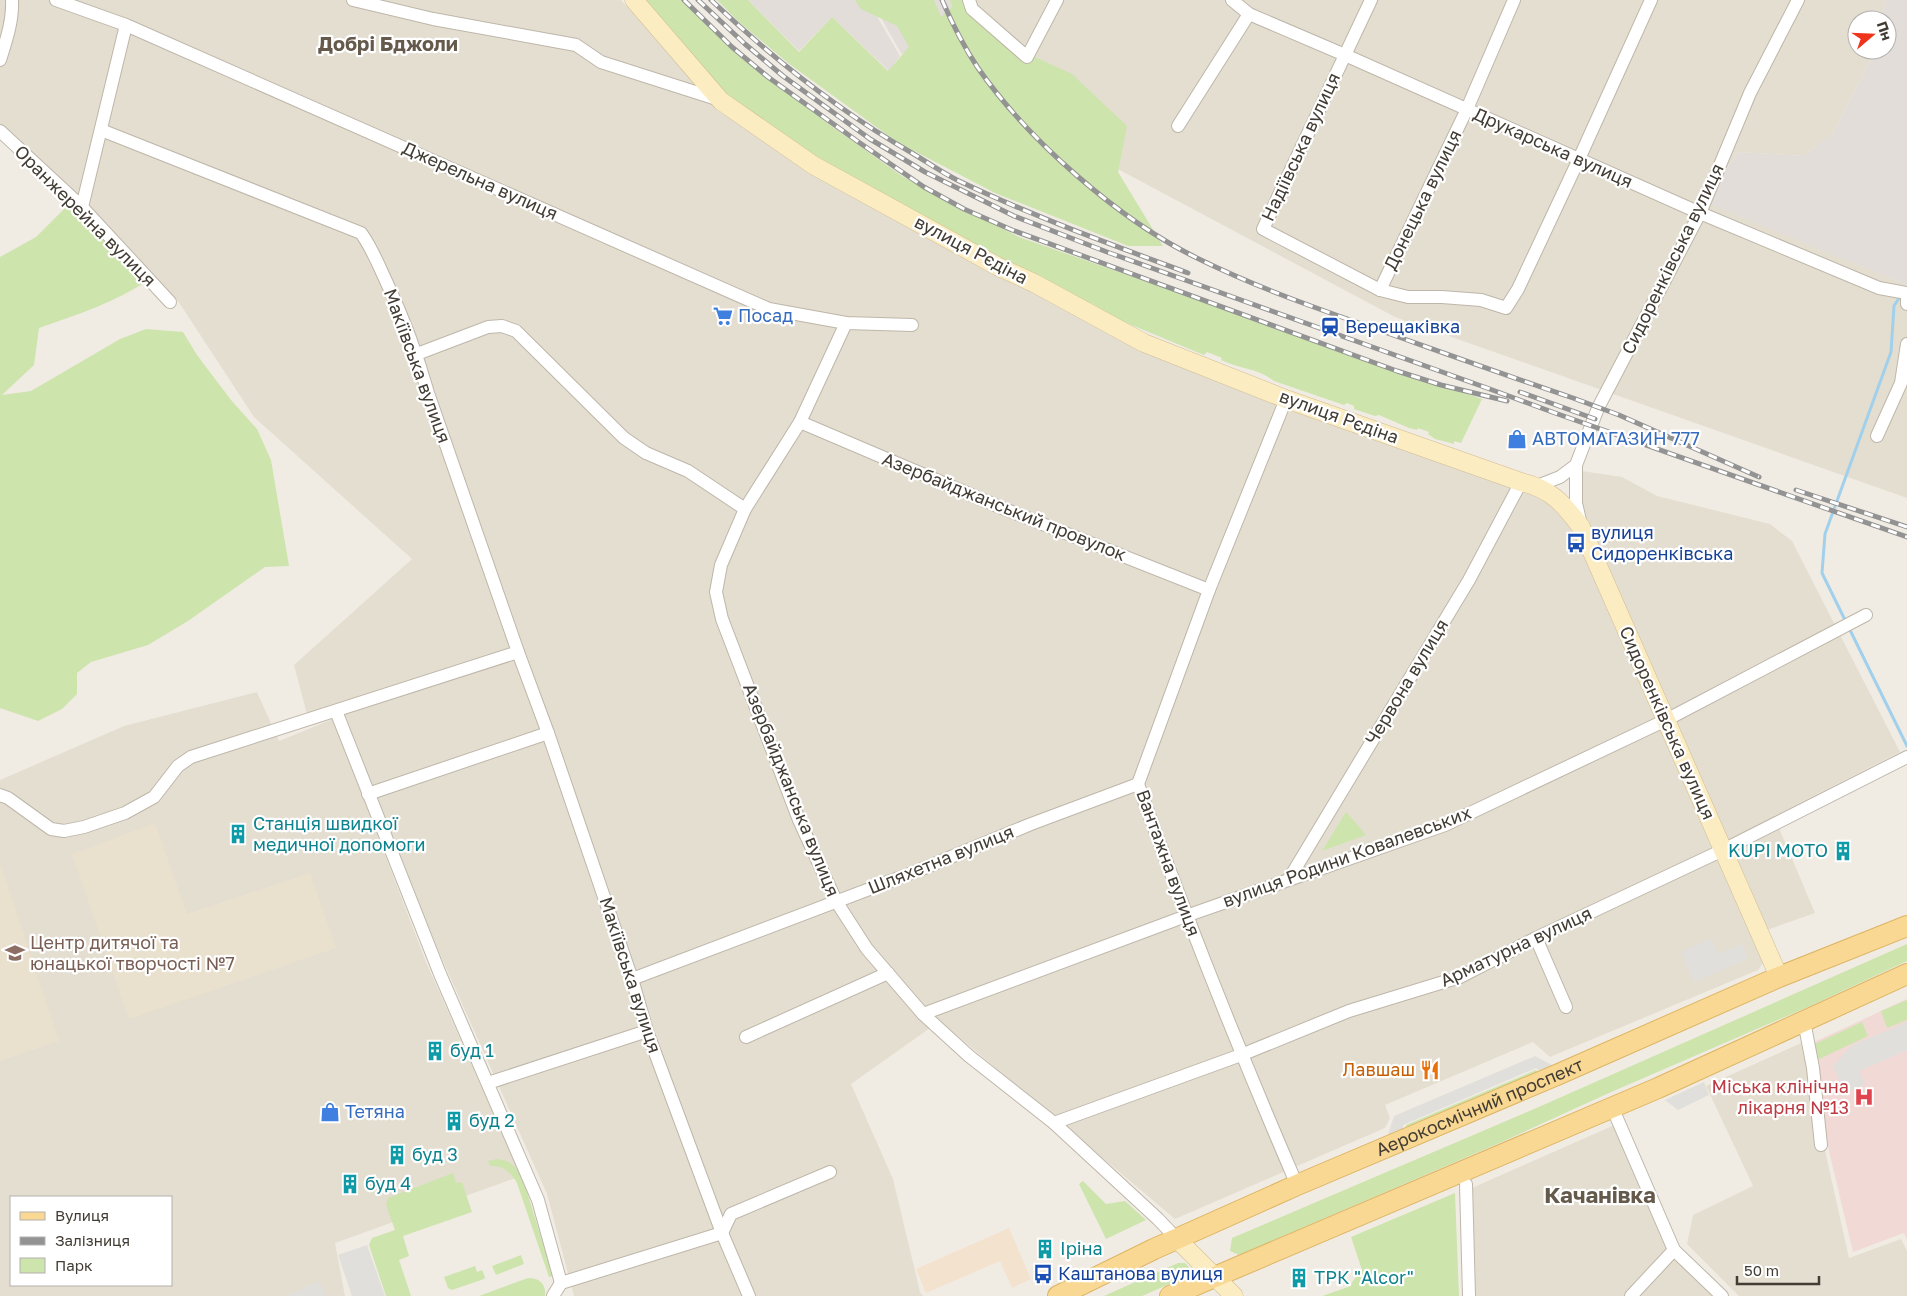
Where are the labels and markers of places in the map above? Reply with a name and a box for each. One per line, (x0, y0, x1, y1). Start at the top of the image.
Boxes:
place label: Посад (738, 304, 793, 326)
supermarket icon: Посад (712, 305, 734, 327)
place label: Верещаківка (1345, 315, 1460, 337)
station icon: Верещаківка (1319, 316, 1341, 338)
place label: АВТОМАГАЗИН 777 (1532, 427, 1700, 449)
shop icon: АВТОМАГАЗИН 777 (1506, 428, 1528, 450)
place label: вулиця Сидоренківська (1591, 521, 1733, 564)
bus stop icon: вулиця Сидоренківська (1565, 532, 1587, 554)
place label: Станція швидкої медичної допомоги (253, 812, 426, 855)
building icon: Станція швидкої медичної допомоги (227, 823, 249, 845)
place label: KUPI MOTO (1728, 839, 1828, 861)
building icon: KUPI MOTO (1832, 840, 1854, 862)
place label: Центр дитячої та юнацької творчості №7 (30, 931, 235, 974)
school or university icon: Центр дитячої та юнацької творчості №7 (4, 942, 26, 964)
place label: буд 1 (450, 1039, 494, 1061)
building icon: буд 1 (424, 1040, 446, 1062)
place label: Лавшаш (1342, 1058, 1415, 1080)
restaurant icon: Лавшаш (1419, 1059, 1441, 1081)
place label: Міська клінічна лікарня №13 (1712, 1075, 1849, 1118)
hospital icon: Міська клінічна лікарня №13 (1853, 1086, 1875, 1108)
place label: Тетяна (345, 1100, 405, 1122)
shop icon: Тетяна (319, 1101, 341, 1123)
place label: буд 2 (469, 1109, 515, 1131)
building icon: буд 2 (443, 1110, 465, 1132)
place label: буд 3 (412, 1143, 458, 1165)
building icon: буд 3 (386, 1144, 408, 1166)
place label: буд 4 (365, 1172, 411, 1194)
building icon: буд 4 (339, 1173, 361, 1195)
place label: Іріна (1060, 1237, 1103, 1259)
building icon: Іріна (1034, 1238, 1056, 1260)
place label: Каштанова вулиця (1058, 1262, 1223, 1284)
bus stop icon: Каштанова вулиця (1032, 1263, 1054, 1285)
place label: ТРК "Alcor" (1314, 1266, 1414, 1288)
building icon: ТРК "Alcor" (1288, 1267, 1310, 1289)

